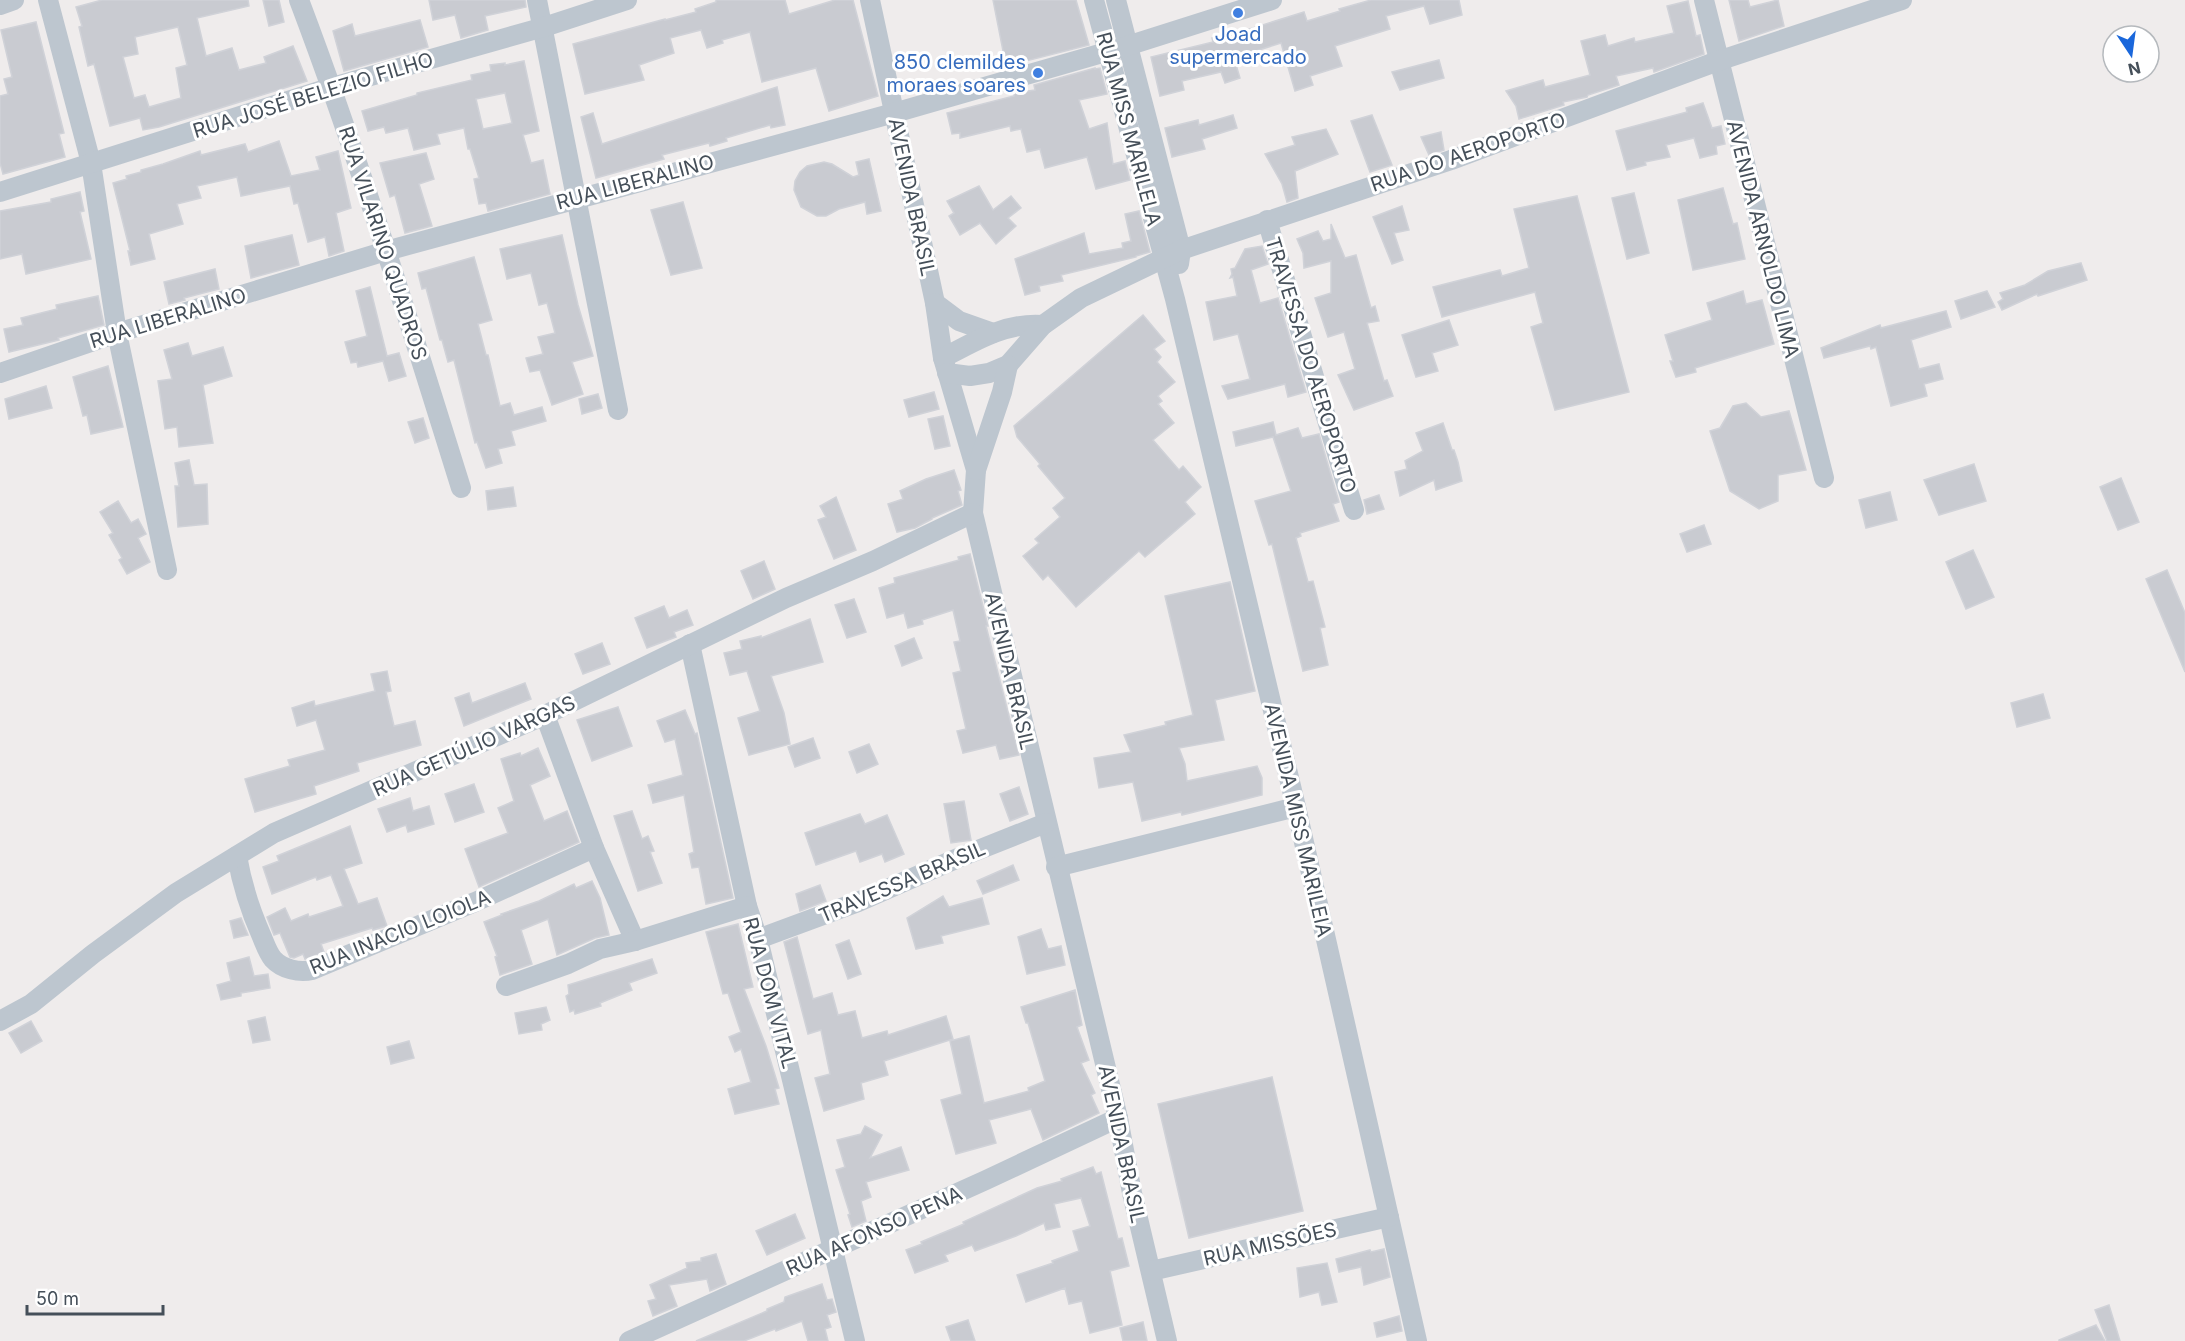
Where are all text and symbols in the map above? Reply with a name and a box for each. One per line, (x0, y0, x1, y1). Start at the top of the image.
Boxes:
marker: Joad supermercado (1231, 6, 1245, 20)
place label: Joad supermercado (1169, 22, 1307, 69)
north arrow (2101, 24, 2161, 84)
street label: RUA MISS MARILELA (1092, 29, 1167, 229)
street label: RUA JOSÉ BELEZIO FILHO (190, 46, 436, 143)
place label: 850 clemildes moraes soares (886, 50, 1026, 97)
text: N (2126, 57, 2143, 80)
marker: 850 clemildes moraes soares (1031, 66, 1045, 80)
street label: RUA DO AEROPORTO (1367, 107, 1569, 197)
street label: AVENIDA BRASIL (884, 116, 940, 278)
street label: AVENIDA ARNOLDO LIMA (1722, 118, 1804, 361)
street label: RUA VILARINO QUADROS (334, 123, 432, 363)
street label: RUA LIBERALINO (554, 149, 716, 215)
street label: TRAVESSA DO AEROPORTO (1260, 234, 1362, 496)
street label: RUA LIBERALINO (87, 283, 249, 353)
street label: AVENIDA BRASIL (980, 590, 1040, 752)
street label: RUA GETÚLIO VARGAS (369, 690, 579, 802)
street label: AVENIDA MISS MARILEIA (1259, 701, 1337, 939)
street label: TRAVESSA BRASIL (815, 836, 989, 928)
street label: RUA INACIO LOIOLA (306, 885, 494, 979)
street label: RUA DOM VITAL (738, 915, 802, 1071)
street label: AVENIDA BRASIL (1094, 1063, 1150, 1225)
street label: RUA AFONSO PENA (782, 1181, 966, 1281)
street label: RUA MISSÕES (1201, 1217, 1339, 1271)
scale bar (27, 1278, 164, 1316)
text: 50 m (36, 1288, 79, 1309)

